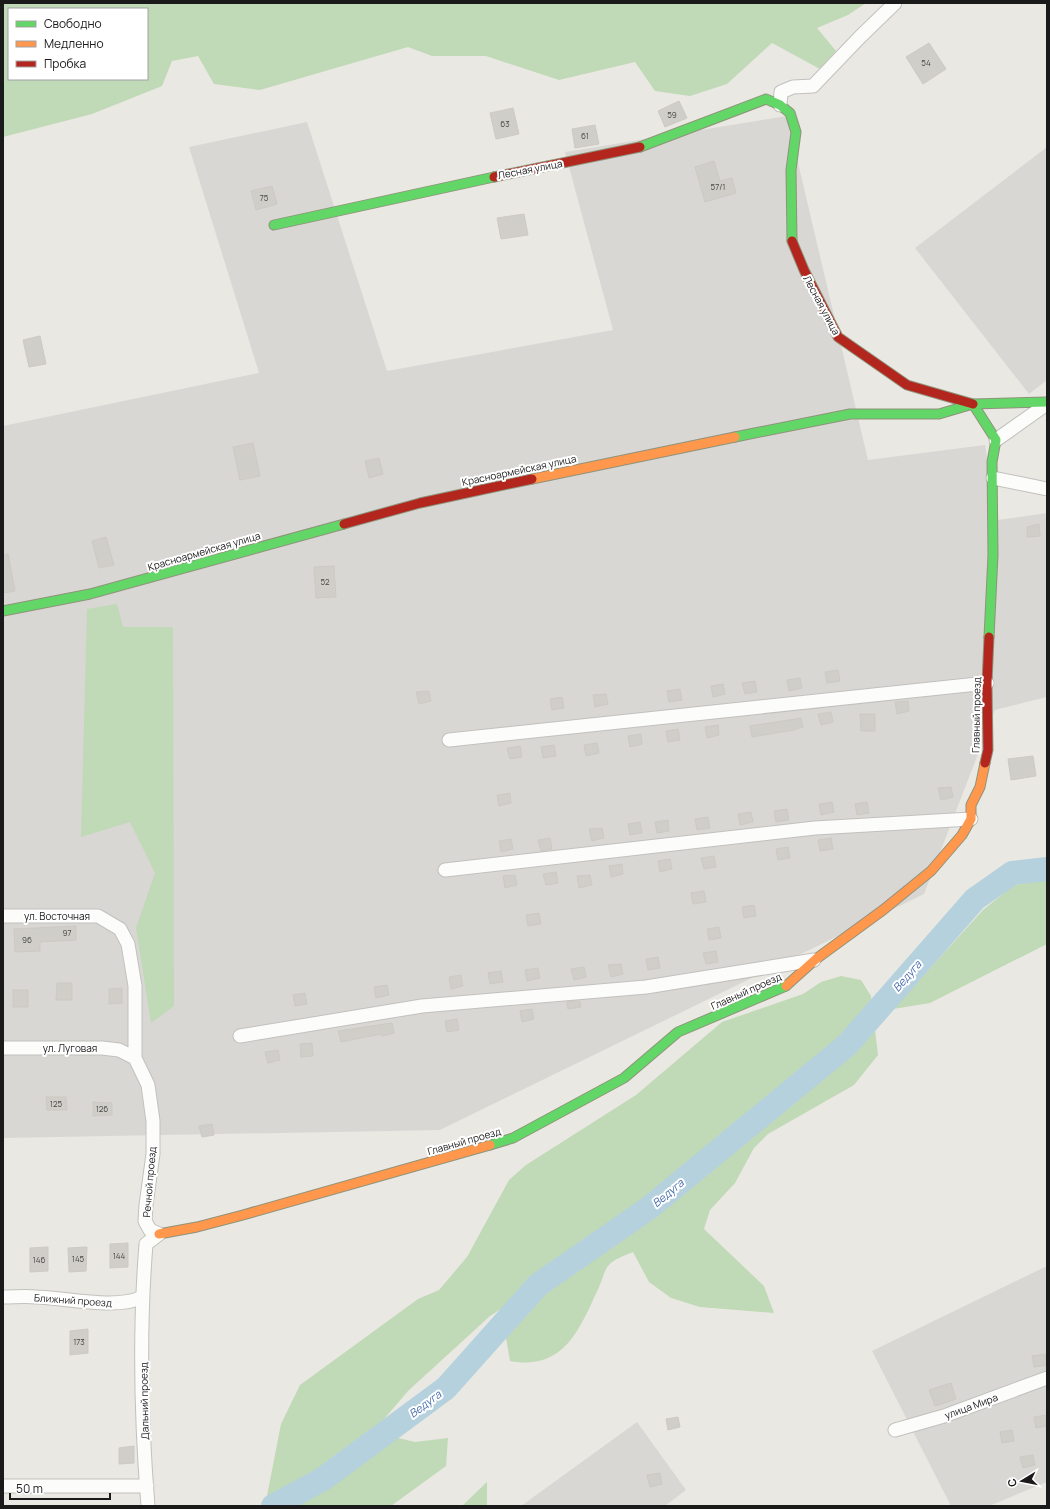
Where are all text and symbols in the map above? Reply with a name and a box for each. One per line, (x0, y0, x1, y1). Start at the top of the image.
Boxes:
legend (8, 8, 148, 80)
text: Свободно (44, 15, 102, 32)
text: Медленно (44, 35, 104, 52)
text: Пробка (44, 55, 86, 72)
house number: 54 (921, 57, 931, 68)
house number: 59 (667, 109, 677, 120)
house number: 63 (500, 118, 510, 129)
house number: 61 (581, 130, 589, 141)
street label: Лесная улица (496, 156, 564, 182)
house number: 57/1 (711, 181, 725, 192)
house number: 75 (260, 192, 269, 203)
street label: Лесная улица (800, 273, 844, 337)
street label: Красноармейская улица (461, 451, 577, 489)
street label: Красноармейская улица (146, 528, 262, 574)
house number: 52 (321, 576, 330, 587)
street label: Главный проезд (968, 677, 984, 753)
street label: ул. Восточная (24, 909, 90, 923)
house number: 97 (63, 927, 71, 938)
house number: 96 (22, 934, 32, 945)
water label: Ведуга (889, 956, 925, 994)
street label: Главный проезд (709, 969, 783, 1013)
street label: ул. Луговая (43, 1041, 97, 1055)
house number: 125 (50, 1098, 63, 1109)
house number: 126 (96, 1103, 108, 1114)
street label: Главный проезд (426, 1124, 502, 1158)
street label: Речной проезд (139, 1146, 159, 1218)
water label: Ведуга (649, 1175, 687, 1210)
house number: 144 (113, 1250, 126, 1261)
house number: 145 (72, 1253, 85, 1264)
house number: 146 (33, 1254, 45, 1265)
street label: Ближний проезд (34, 1290, 112, 1310)
house number: 173 (73, 1336, 85, 1347)
street label: Дальний проезд (136, 1362, 152, 1440)
water label: Ведуга (406, 1386, 445, 1421)
street label: улица Мира (942, 1390, 1000, 1422)
north arrow (1002, 1461, 1042, 1501)
scale bar (10, 1475, 110, 1501)
text: С (1004, 1478, 1020, 1488)
text: 50 m (16, 1480, 43, 1497)

